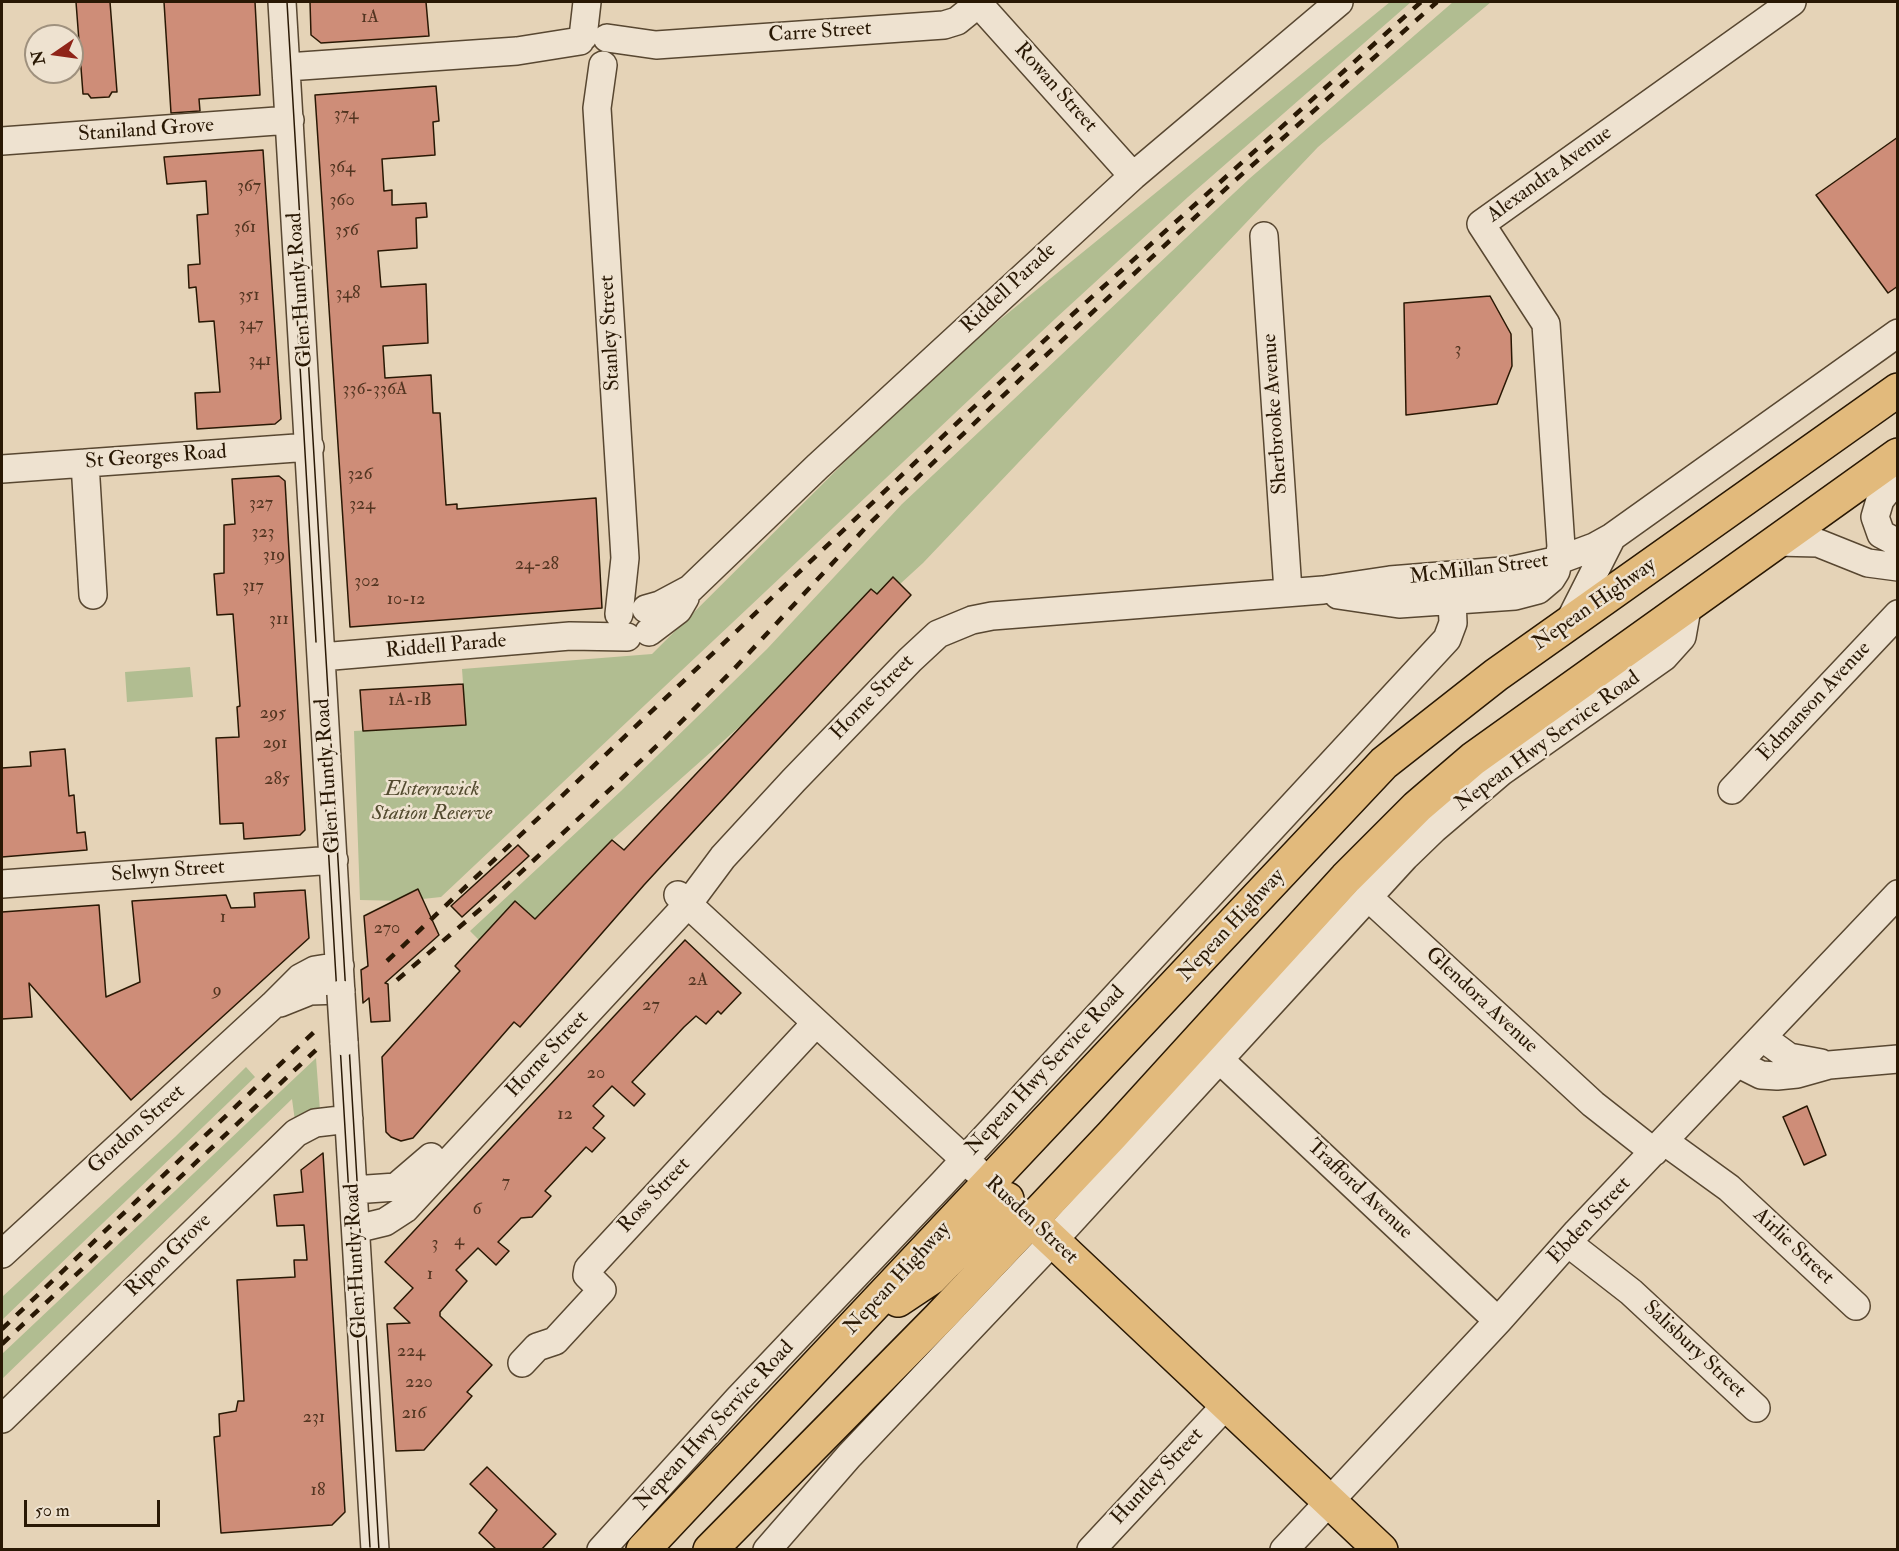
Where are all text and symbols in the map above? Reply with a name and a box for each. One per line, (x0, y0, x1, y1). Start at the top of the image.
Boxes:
house number: 1A (361, 7, 379, 29)
street label: Carre Street (768, 17, 872, 49)
north arrow (24, 24, 84, 84)
street label: Rowan Street (1008, 38, 1102, 138)
text: N (27, 48, 50, 67)
house number: 374 (334, 104, 358, 126)
street label: Staniland Grove (77, 114, 215, 148)
street label: Alexandra Avenue (1483, 121, 1617, 229)
house number: 364 (329, 157, 355, 179)
house number: 367 (237, 176, 261, 198)
house number: 360 (329, 190, 355, 212)
street label: Glen Huntly Road (283, 212, 319, 368)
house number: 361 (234, 217, 256, 239)
house number: 356 (335, 220, 359, 242)
street label: Riddell Parade (956, 238, 1062, 340)
street label: Stanley Street (595, 274, 627, 392)
house number: 348 (335, 283, 361, 305)
house number: 351 (238, 285, 260, 307)
house number: 347 (239, 314, 263, 336)
street label: Sherbrooke Avenue (1258, 333, 1294, 495)
house number: 3 (1455, 339, 1461, 361)
house number: 341 (249, 350, 271, 372)
house number: 336-336A (343, 379, 407, 401)
street label: St Georges Road (84, 440, 228, 476)
house number: 326 (347, 464, 373, 486)
house number: 327 (249, 493, 273, 515)
house number: 324 (349, 494, 375, 516)
house number: 323 (252, 522, 274, 544)
house number: 319 (263, 545, 285, 567)
street label: McMillan Street (1408, 549, 1550, 591)
street label: Nepean Highway (1528, 553, 1662, 657)
house number: 24-28 (515, 554, 559, 576)
house number: 302 (354, 571, 380, 593)
house number: 317 (242, 576, 264, 598)
house number: 10-12 (387, 589, 425, 611)
house number: 311 (269, 609, 289, 631)
street label: Riddell Parade (385, 629, 507, 665)
street label: Edmanson Avenue (1753, 637, 1877, 767)
street label: Horne Street (826, 650, 920, 746)
street label: Nepean Hwy Service Road (1451, 666, 1645, 818)
house number: 1A-1B (388, 690, 432, 712)
street label: Glen Huntly Road (311, 698, 347, 854)
house number: 295 (260, 703, 286, 725)
house number: 291 (263, 733, 287, 755)
house number: 285 (264, 769, 290, 791)
park label: Elsternwick Station Reserve (372, 777, 492, 827)
street label: Selwyn Street (110, 855, 226, 889)
street label: Nepean Highway (1173, 864, 1291, 988)
house number: 1 (220, 907, 226, 929)
house number: 270 (374, 918, 400, 940)
street label: Glendora Avenue (1420, 942, 1542, 1060)
house number: 2A (688, 970, 708, 992)
house number: 9 (212, 980, 222, 1002)
street label: Nepean Hwy Service Road (961, 981, 1131, 1161)
house number: 27 (642, 995, 660, 1017)
street label: Horne Street (501, 1006, 595, 1104)
house number: 20 (587, 1063, 605, 1085)
street label: Gordon Street (83, 1080, 191, 1180)
house number: 12 (557, 1104, 573, 1126)
street label: Trafford Avenue (1301, 1135, 1417, 1245)
street label: Ross Street (614, 1153, 696, 1239)
house number: 7 (502, 1172, 510, 1194)
street label: Rusden Street (979, 1172, 1083, 1270)
street label: Ebden Street (1543, 1172, 1637, 1270)
street label: Glen Huntly Road (340, 1183, 374, 1339)
house number: 6 (472, 1199, 482, 1221)
street label: Airlie Street (1747, 1203, 1839, 1291)
street label: Ripon Grove (121, 1209, 217, 1303)
street label: Nepean Highway (839, 1217, 957, 1341)
house number: 4 (454, 1230, 464, 1252)
house number: 3 (432, 1233, 438, 1255)
house number: 1 (427, 1264, 433, 1286)
street label: Salisbury Street (1637, 1296, 1751, 1404)
street label: Nepean Hwy Service Road (630, 1336, 800, 1516)
house number: 224 (397, 1341, 425, 1363)
house number: 220 (405, 1372, 433, 1394)
house number: 216 (402, 1403, 426, 1425)
house number: 231 (303, 1407, 325, 1429)
street label: Huntley Street (1107, 1423, 1209, 1531)
house number: 18 (311, 1480, 325, 1502)
scale bar (27, 1488, 164, 1526)
text: 50 m (35, 1499, 70, 1522)

